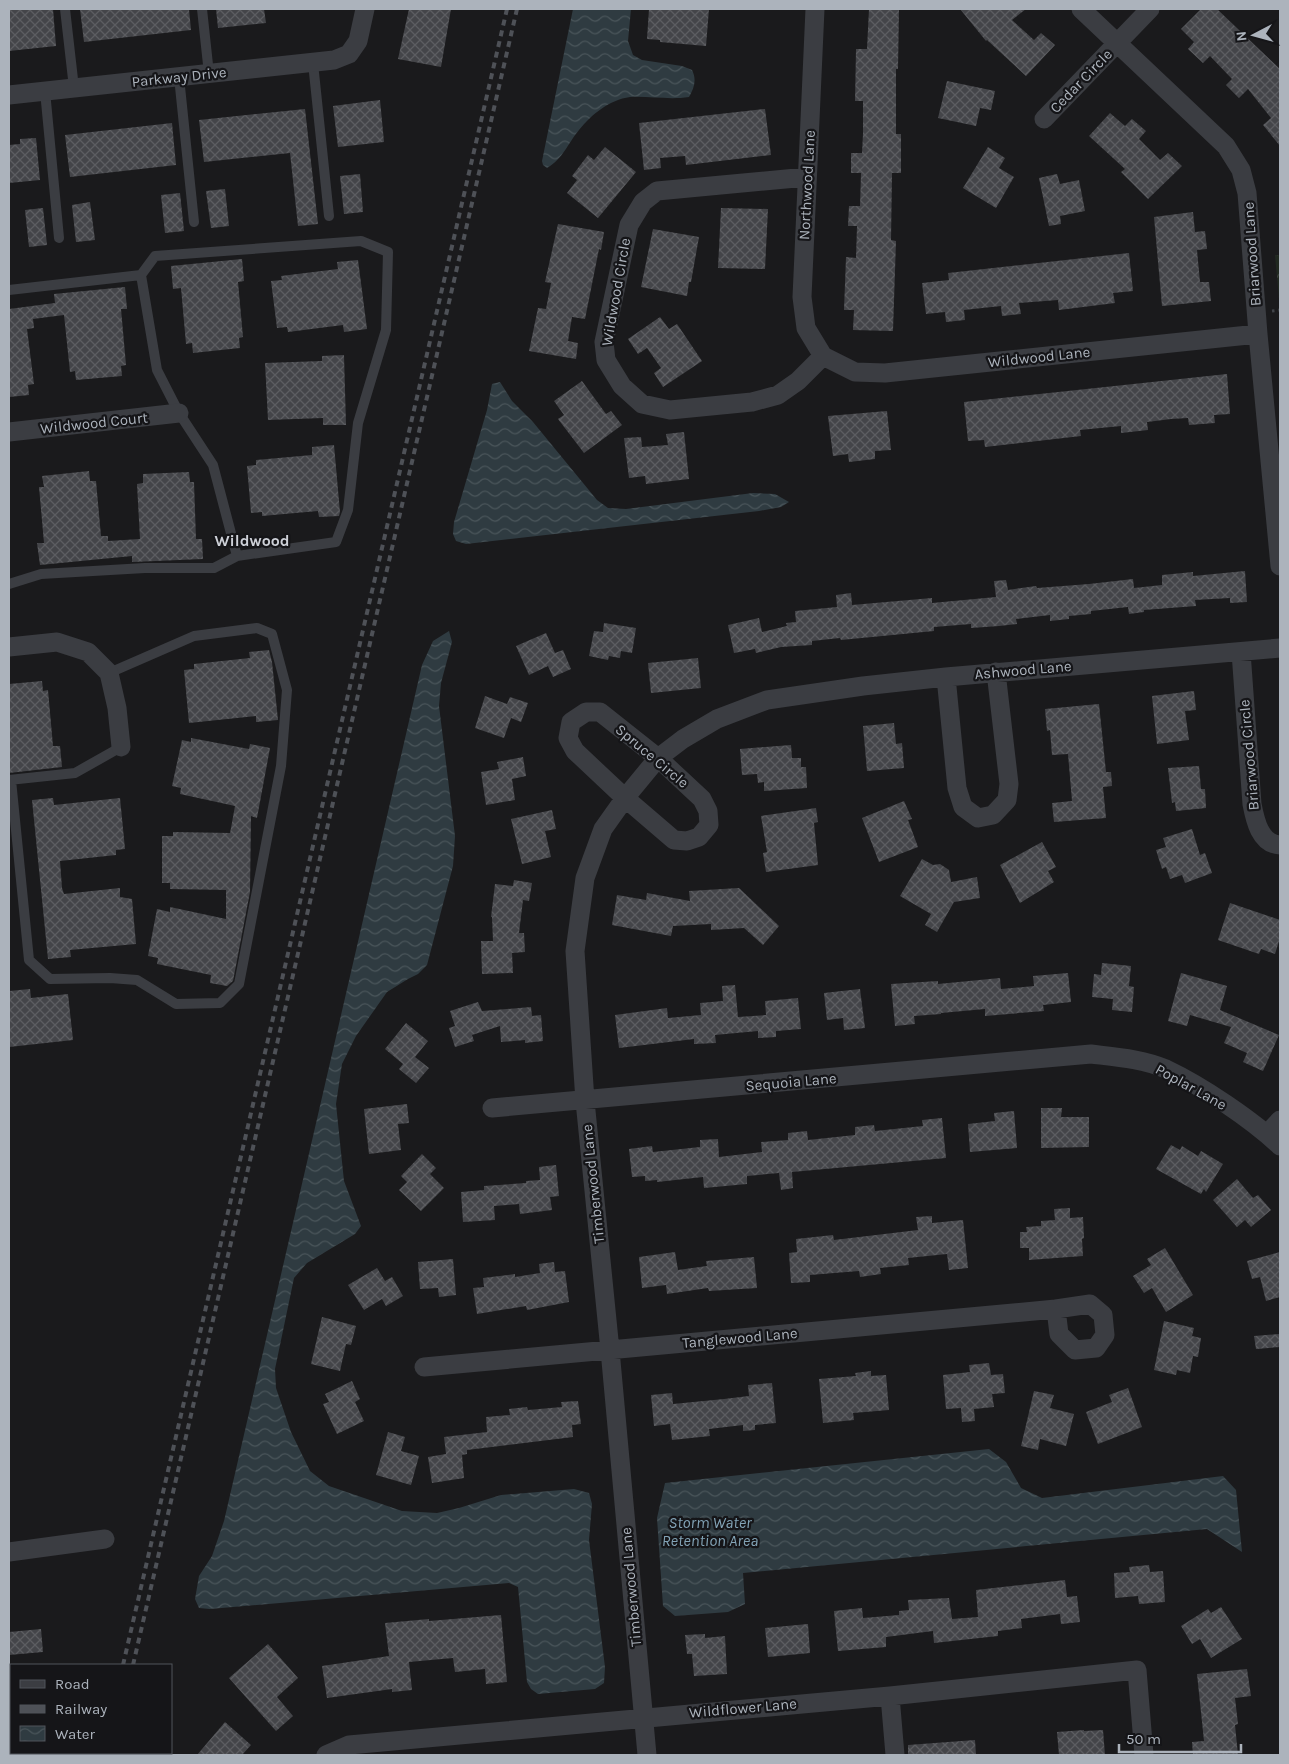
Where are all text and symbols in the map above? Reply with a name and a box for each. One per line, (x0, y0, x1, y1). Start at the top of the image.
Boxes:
north arrow (1229, 10, 1279, 60)
text: N (1233, 30, 1251, 42)
street label: Cedar Circle (1046, 45, 1116, 117)
street label: Parkway Drive (131, 63, 227, 91)
street label: Northwood Lane (795, 129, 819, 241)
street label: Briarwood Lane (1239, 201, 1265, 307)
street label: Wildwood Circle (598, 237, 634, 347)
street label: Wildwood Lane (987, 343, 1091, 371)
street label: Wildwood Court (39, 408, 149, 438)
district label: Wildwood (214, 531, 290, 550)
street label: Ashwood Lane (974, 657, 1072, 683)
street label: Briarwood Circle (1235, 699, 1263, 811)
street label: Spruce Circle (612, 720, 692, 792)
street label: Poplar Lane (1152, 1060, 1230, 1114)
street label: Sequoia Lane (745, 1069, 837, 1095)
street label: Timberwood Lane (578, 1124, 608, 1244)
street label: Tanglewood Lane (682, 1324, 798, 1352)
water label: Storm Water Retention Area (662, 1513, 758, 1550)
street label: Timberwood Lane (617, 1527, 645, 1647)
legend (10, 1664, 172, 1754)
text: Road (55, 1675, 90, 1693)
street label: Wildflower Lane (688, 1694, 798, 1722)
text: Railway (55, 1700, 107, 1718)
scale bar (1119, 1722, 1242, 1754)
text: Water (55, 1725, 96, 1743)
text: 50 m (1126, 1730, 1161, 1748)

